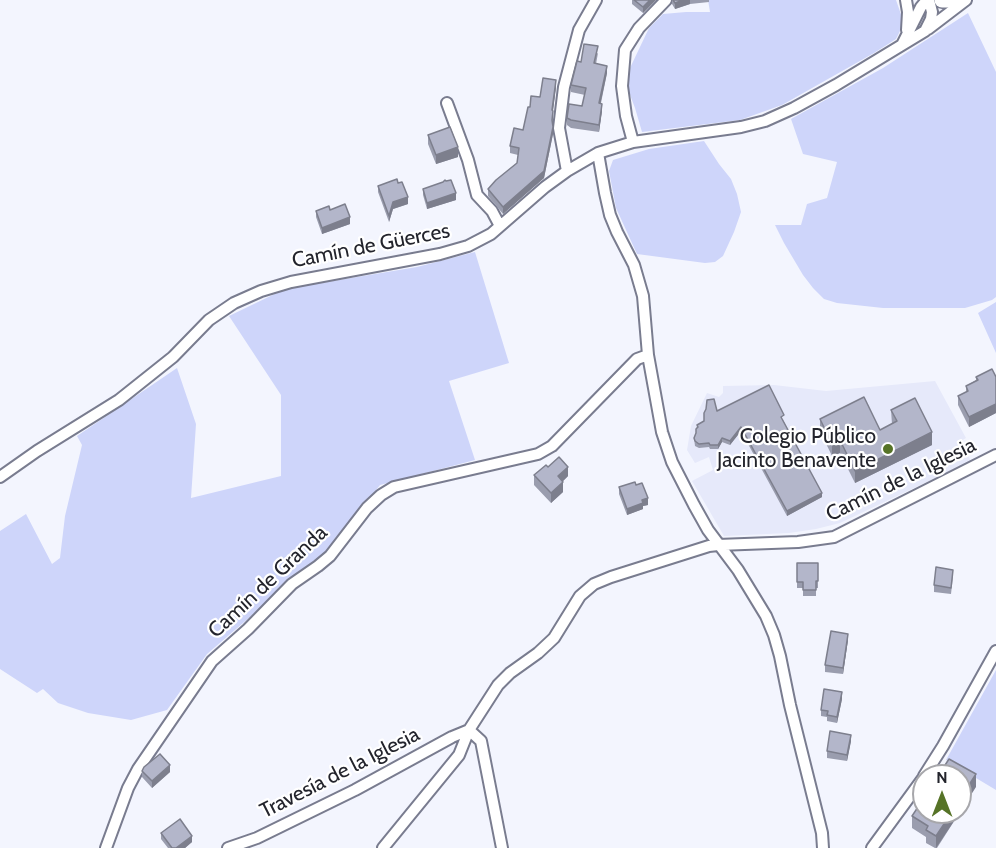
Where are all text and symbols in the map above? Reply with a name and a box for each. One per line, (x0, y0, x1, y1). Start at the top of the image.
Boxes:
street label: Camín de Güerces (290, 218, 452, 274)
place label: Colegio Público Jacinto Benavente (717, 424, 876, 474)
street label: Camín de la Iglesia (822, 433, 980, 527)
marker: Colegio Público Jacinto Benavente (881, 442, 895, 456)
street label: Camín de Granda (203, 520, 333, 644)
street label: Travesía de la Iglesia (256, 722, 424, 824)
north arrow (912, 764, 972, 824)
text: N (936, 768, 948, 787)

